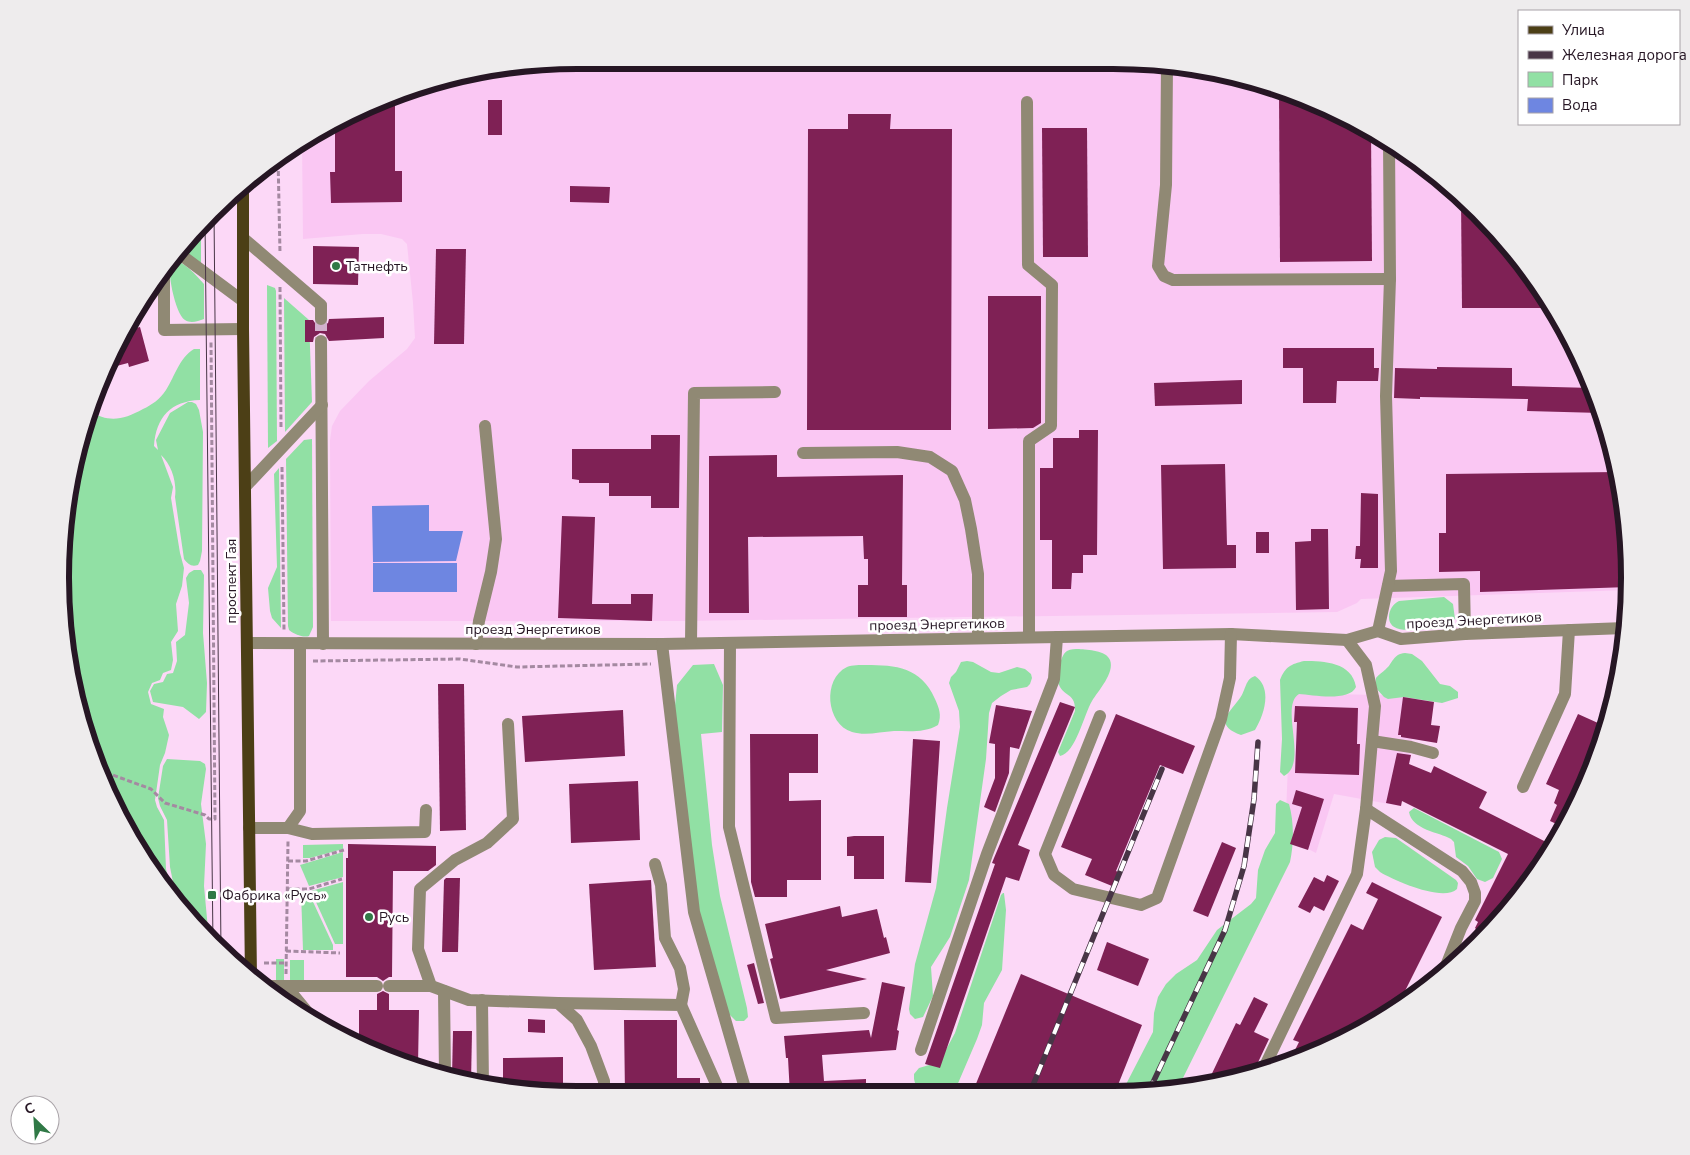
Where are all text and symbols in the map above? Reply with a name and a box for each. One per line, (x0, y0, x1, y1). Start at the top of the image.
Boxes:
legend (1518, 10, 1680, 125)
text: Улица (1561, 20, 1605, 40)
text: Железная дорога (1562, 45, 1687, 65)
text: Парк (1562, 70, 1598, 90)
text: Вода (1562, 95, 1598, 115)
place label: Татнефть (346, 257, 408, 276)
marker: Татнефть (330, 260, 342, 272)
street label: проспект Гая (222, 539, 241, 623)
street label: проезд Энергетиков (1406, 607, 1543, 634)
street label: проезд Энергетиков (869, 614, 1005, 635)
street label: проезд Энергетиков (465, 620, 601, 639)
place label: Фабрика «Русь» (222, 886, 327, 905)
marker: Фабрика «Русь» (206, 889, 218, 901)
place label: Русь (379, 908, 409, 927)
marker: Русь (363, 911, 375, 923)
north arrow (10, 1095, 60, 1145)
text: С (21, 1098, 38, 1119)

